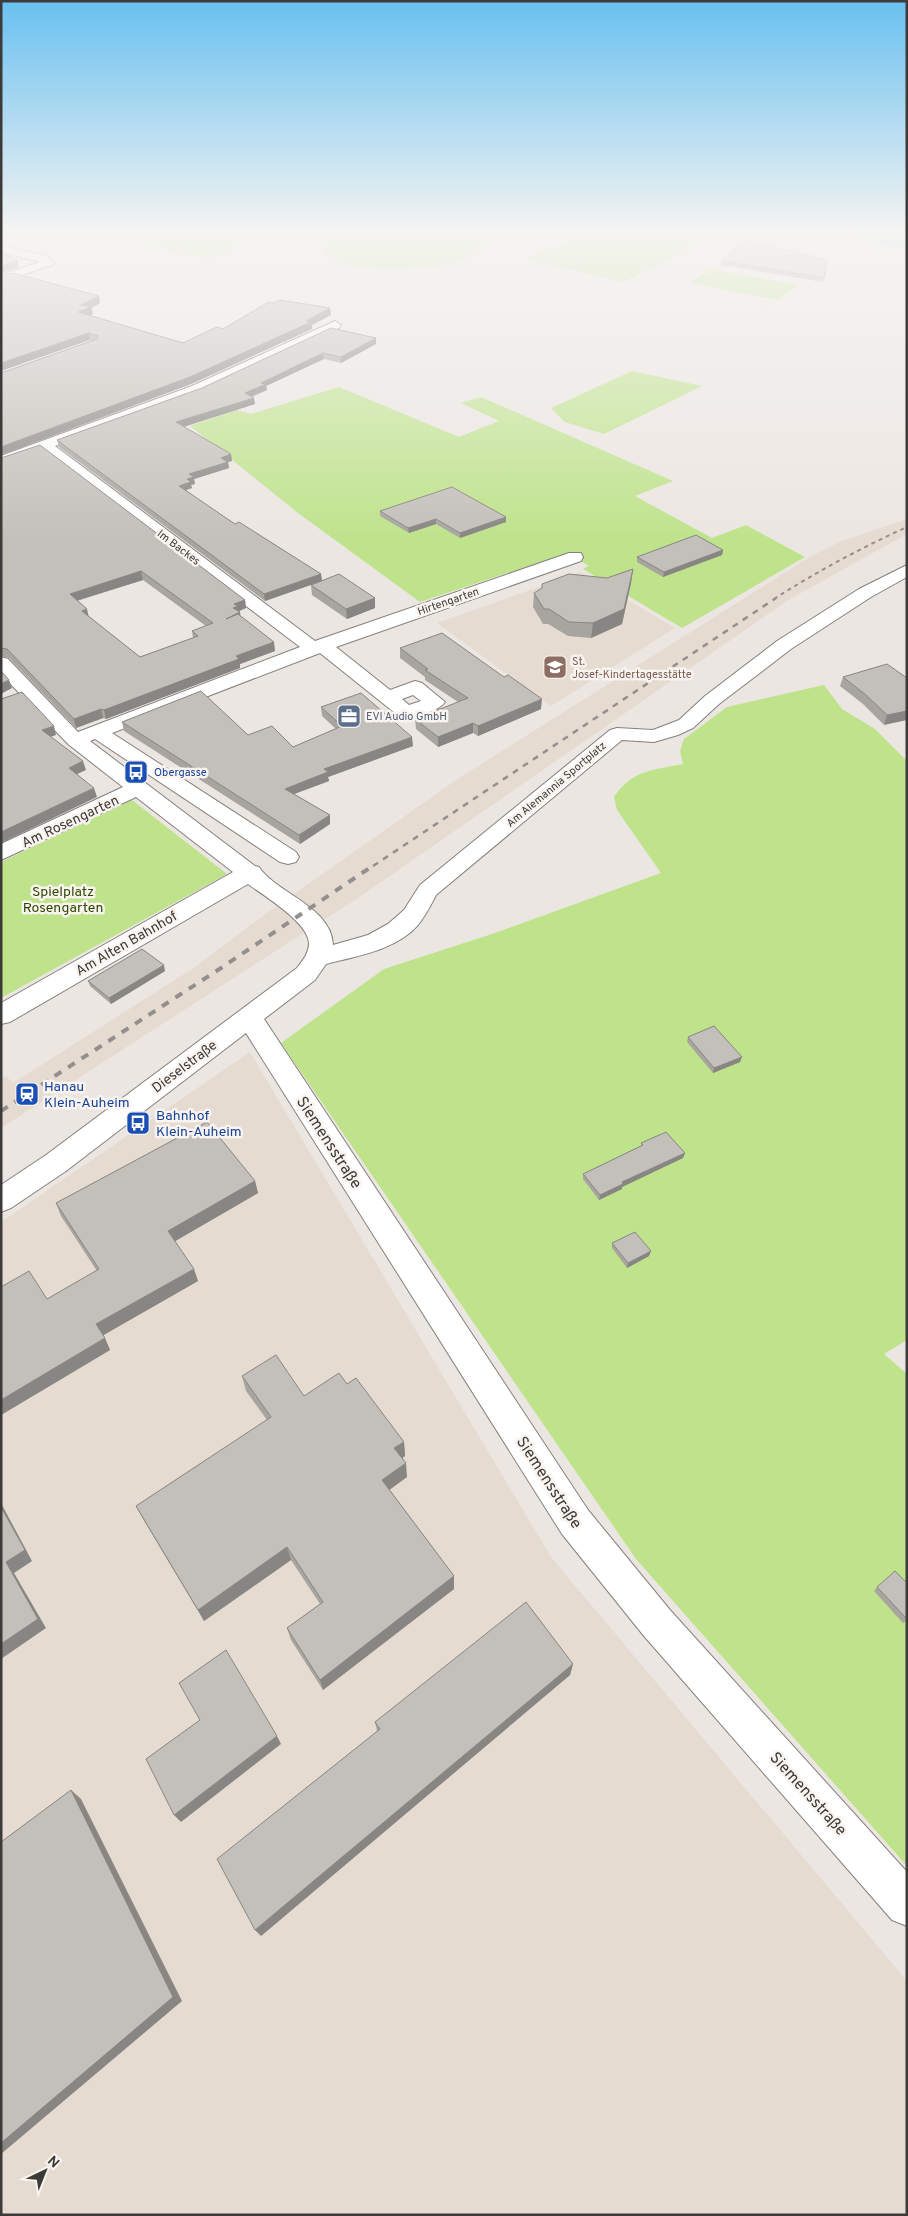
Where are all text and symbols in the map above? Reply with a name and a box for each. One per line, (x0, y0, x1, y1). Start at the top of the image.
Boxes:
street label: Im Backes (154, 527, 203, 569)
street label: Hirtengarten (416, 585, 481, 619)
school or university icon: St. Josef-Kindertagesstätte (542, 654, 568, 680)
place label: St. Josef-Kindertagesstätte (572, 655, 692, 682)
office icon: EVI Audio GmbH (336, 703, 362, 729)
place label: EVI Audio GmbH (366, 710, 447, 724)
street label: Am Alemannia Sportplatz (504, 739, 609, 831)
bus stop icon: Obergasse (123, 759, 149, 785)
place label: Obergasse (154, 766, 207, 780)
street label: Am Rosengarten (19, 792, 122, 852)
park label: Spielplatz Rosengarten (23, 884, 103, 917)
street label: Am Alten Bahnhof (73, 908, 181, 980)
street label: Dieselstraße (149, 1037, 221, 1097)
place label: Hanau Klein-Auheim (44, 1079, 130, 1112)
station icon: Hanau Klein-Auheim (14, 1081, 40, 1107)
street label: Siemensstraße (291, 1093, 366, 1193)
place label: Bahnhof Klein-Auheim (156, 1108, 242, 1141)
bus stop icon: Bahnhof Klein-Auheim (125, 1110, 151, 1136)
street label: Siemensstraße (511, 1433, 586, 1533)
street label: Siemensstraße (765, 1748, 850, 1840)
north arrow (20, 2146, 70, 2196)
text: N (43, 2153, 62, 2172)

